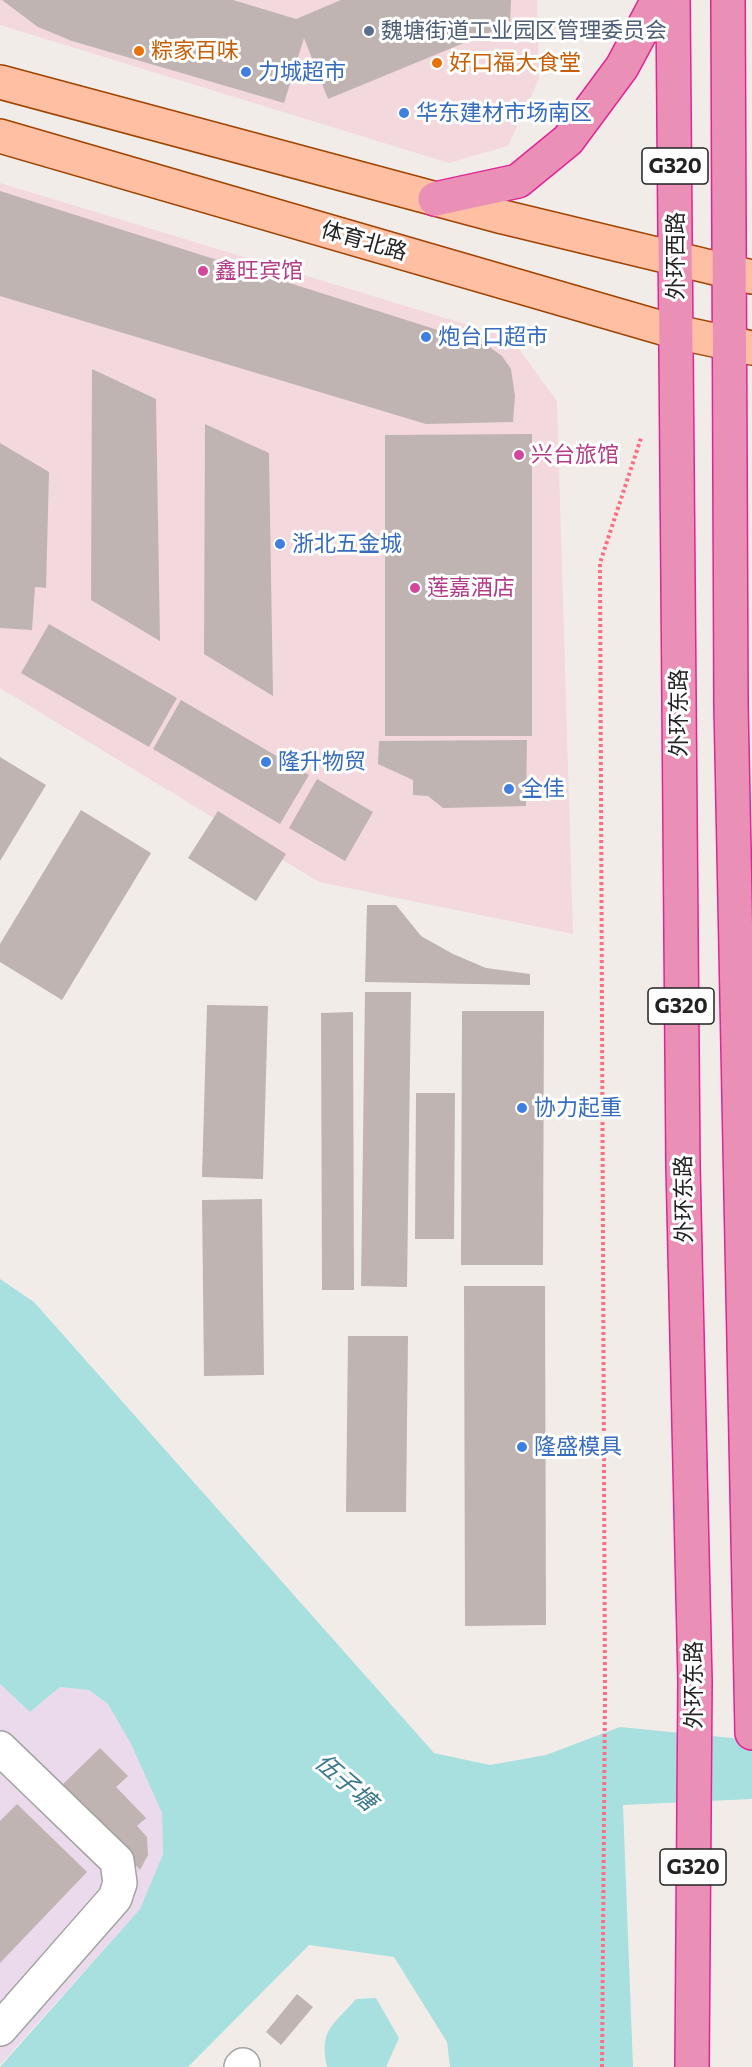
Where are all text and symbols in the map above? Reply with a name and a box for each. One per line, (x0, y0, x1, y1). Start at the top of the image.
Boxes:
place label: 魏塘街道工业园区管理委员会 (381, 18, 667, 44)
marker: 魏塘街道工业园区管理委员会 (362, 24, 376, 38)
place label: 粽家百味 (151, 38, 239, 64)
marker: 粽家百味 (132, 44, 146, 58)
place label: 好口福大食堂 (449, 50, 581, 76)
marker: 好口福大食堂 (430, 56, 444, 70)
place label: 力城超市 (258, 59, 346, 85)
marker: 力城超市 (239, 65, 253, 79)
place label: 华东建材市场南区 (416, 100, 592, 126)
marker: 华东建材市场南区 (397, 106, 411, 120)
road number: G320 (642, 148, 708, 184)
street label: 外环西路 (663, 212, 689, 300)
street label: 体育北路 (318, 216, 410, 266)
place label: 鑫旺宾馆 (215, 258, 303, 284)
marker: 鑫旺宾馆 (196, 264, 210, 278)
place label: 炮台口超市 (438, 324, 548, 350)
marker: 炮台口超市 (419, 330, 433, 344)
place label: 兴台旅馆 (531, 442, 619, 468)
marker: 兴台旅馆 (512, 448, 526, 462)
place label: 浙北五金城 (292, 531, 402, 557)
marker: 浙北五金城 (273, 537, 287, 551)
place label: 莲嘉酒店 (427, 575, 515, 601)
marker: 莲嘉酒店 (408, 581, 422, 595)
street label: 外环东路 (666, 669, 692, 757)
place label: 隆升物贸 (278, 749, 366, 775)
marker: 隆升物贸 (259, 755, 273, 769)
place label: 全佳 (521, 776, 565, 802)
marker: 全佳 (502, 782, 516, 796)
road number: G320 (648, 988, 714, 1024)
place label: 协力起重 (534, 1095, 622, 1121)
marker: 协力起重 (515, 1101, 529, 1115)
street label: 外环东路 (670, 1155, 698, 1243)
place label: 隆盛模具 (534, 1434, 622, 1460)
marker: 隆盛模具 (515, 1440, 529, 1454)
street label: 外环东路 (681, 1641, 707, 1729)
water label: 伍子塘 (309, 1748, 383, 1816)
road number: G320 (660, 1849, 726, 1885)

